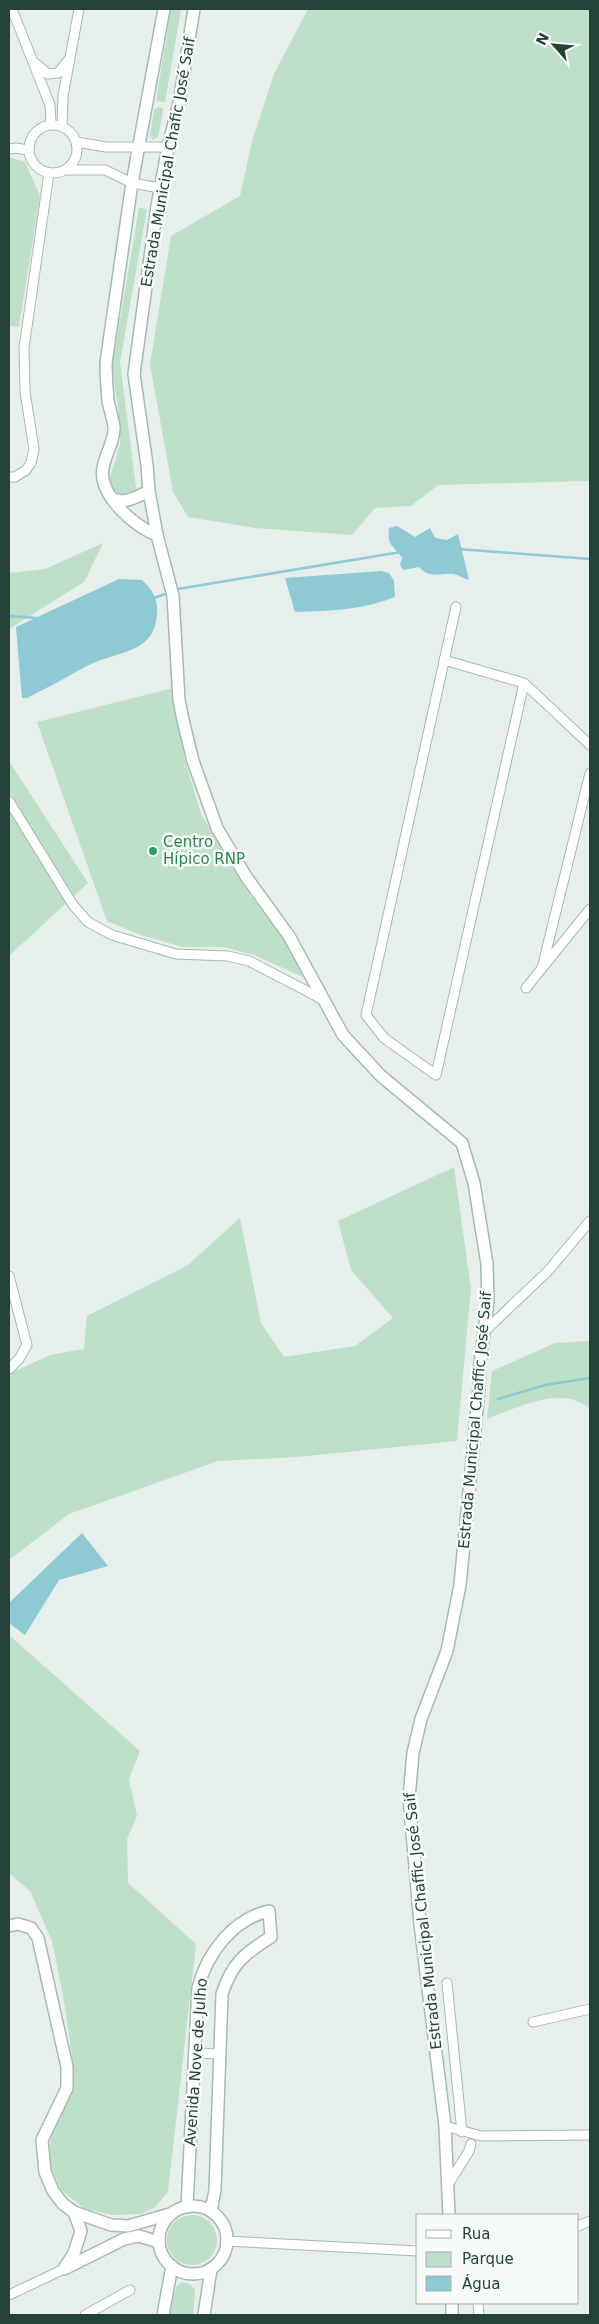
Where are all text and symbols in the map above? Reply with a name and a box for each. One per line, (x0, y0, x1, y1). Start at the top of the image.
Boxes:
north arrow (529, 20, 579, 70)
text: N (533, 30, 552, 48)
street label: Estrada Municipal Chafic José Saif (137, 35, 199, 288)
place label: Centro Hípico RNP (163, 833, 245, 868)
marker: Centro Hípico RNP (147, 845, 159, 857)
street label: Estrada Municipal Chaffic José Saif (455, 1290, 495, 1550)
street label: Estrada Municipal Chaffic José Saif (400, 1791, 445, 2050)
street label: Avenida Nove de Julho (181, 1977, 211, 2147)
legend (416, 2214, 579, 2304)
text: Rua (462, 2225, 490, 2243)
text: Parque (462, 2250, 514, 2268)
text: Água (462, 2274, 500, 2293)

